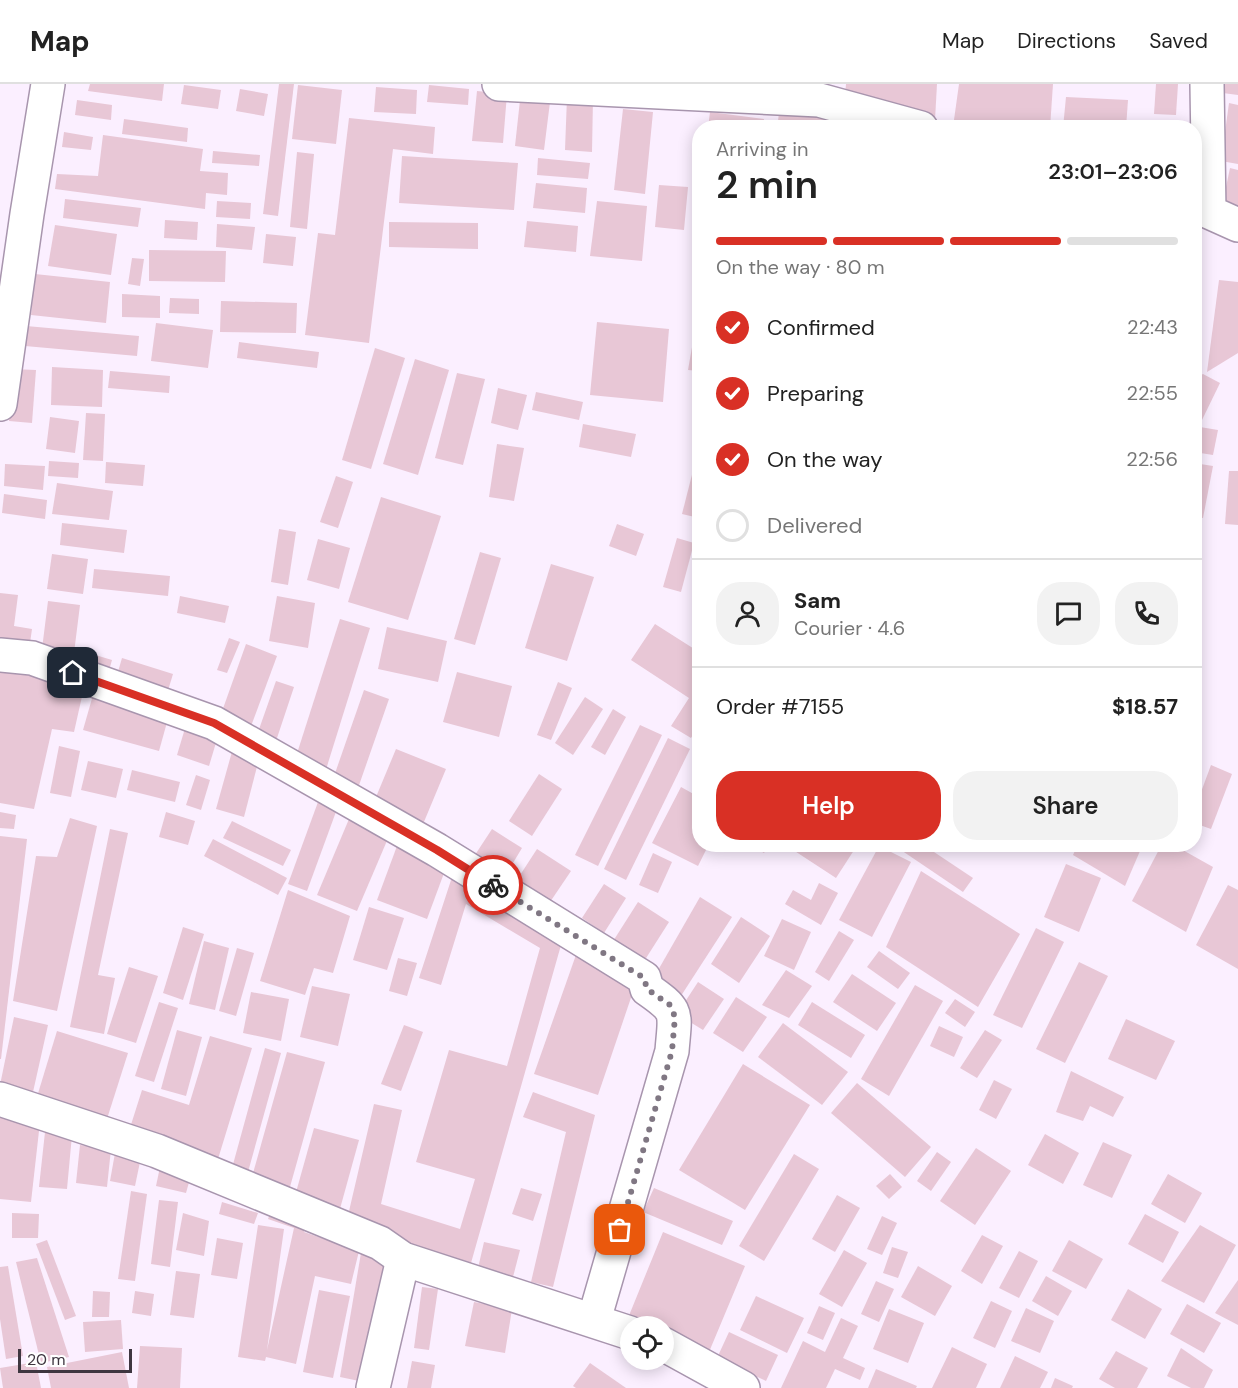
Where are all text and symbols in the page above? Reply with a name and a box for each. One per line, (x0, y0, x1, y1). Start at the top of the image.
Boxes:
text: Map (30, 23, 90, 60)
text: Map (942, 27, 984, 55)
text: Directions (1017, 27, 1116, 55)
text: Saved (1149, 27, 1208, 55)
text: Arriving in (716, 136, 808, 162)
text: 23:01–23:06 (1048, 157, 1178, 186)
text: 2 min (716, 159, 818, 210)
text: On the way · 80 m (716, 254, 884, 280)
icon: check (716, 311, 749, 344)
text: Confirmed (767, 313, 875, 342)
text: 22:43 (1127, 314, 1178, 340)
icon: check (716, 377, 749, 410)
text: Preparing (767, 379, 864, 408)
text: 22:55 (1127, 380, 1178, 406)
icon: check (716, 443, 749, 476)
text: On the way (767, 445, 882, 474)
text: 22:56 (1126, 446, 1178, 472)
text: Delivered (767, 511, 862, 540)
button: person (716, 582, 779, 645)
button: chat (1037, 582, 1100, 645)
button: phone (1115, 582, 1178, 645)
text: Sam (794, 586, 841, 615)
text: Courier · 4.6 (794, 615, 905, 641)
pin (47, 647, 98, 698)
icon: home (56, 656, 89, 689)
text: Order #7155 (716, 692, 844, 721)
text: $18.57 (1112, 692, 1178, 721)
button: Help (716, 771, 941, 840)
button: Share (953, 771, 1178, 840)
courier (463, 855, 523, 915)
icon: bike (477, 869, 510, 902)
pin (594, 1204, 645, 1255)
icon: bag (603, 1213, 636, 1246)
map controls (620, 1316, 674, 1370)
button: locate (620, 1316, 674, 1370)
scale bar (18, 1346, 132, 1374)
text: 20 m (27, 1349, 66, 1370)

